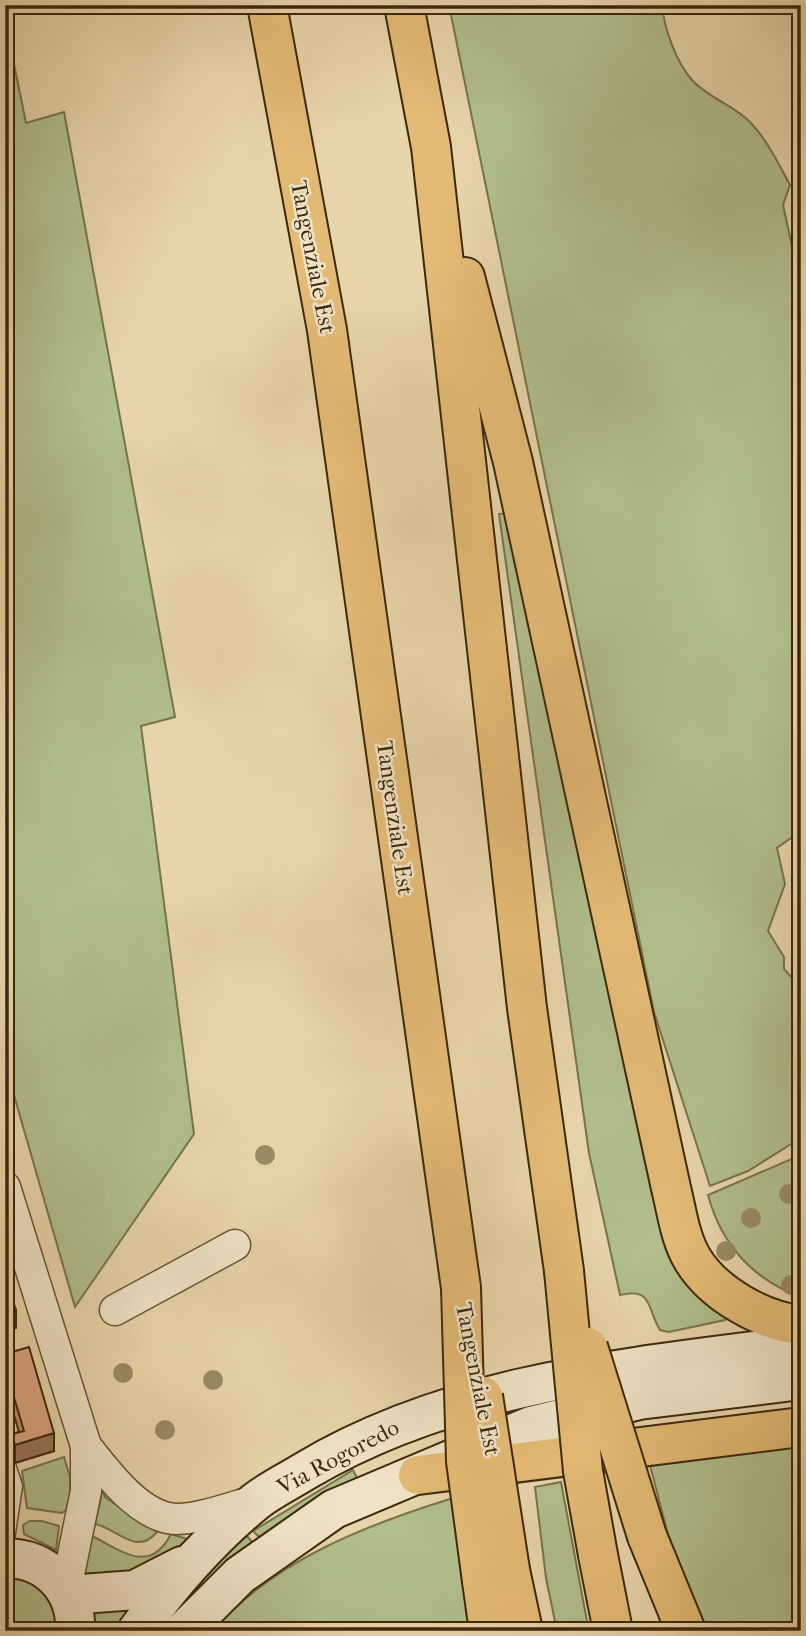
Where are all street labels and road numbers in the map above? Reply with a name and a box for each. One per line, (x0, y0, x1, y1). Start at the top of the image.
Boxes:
street label: Tangenziale Est (285, 178, 341, 336)
street label: Tangenziale Est (371, 739, 419, 897)
street label: Tangenziale Est (450, 1300, 506, 1458)
street label: Via Rogoredo (272, 1414, 404, 1501)

